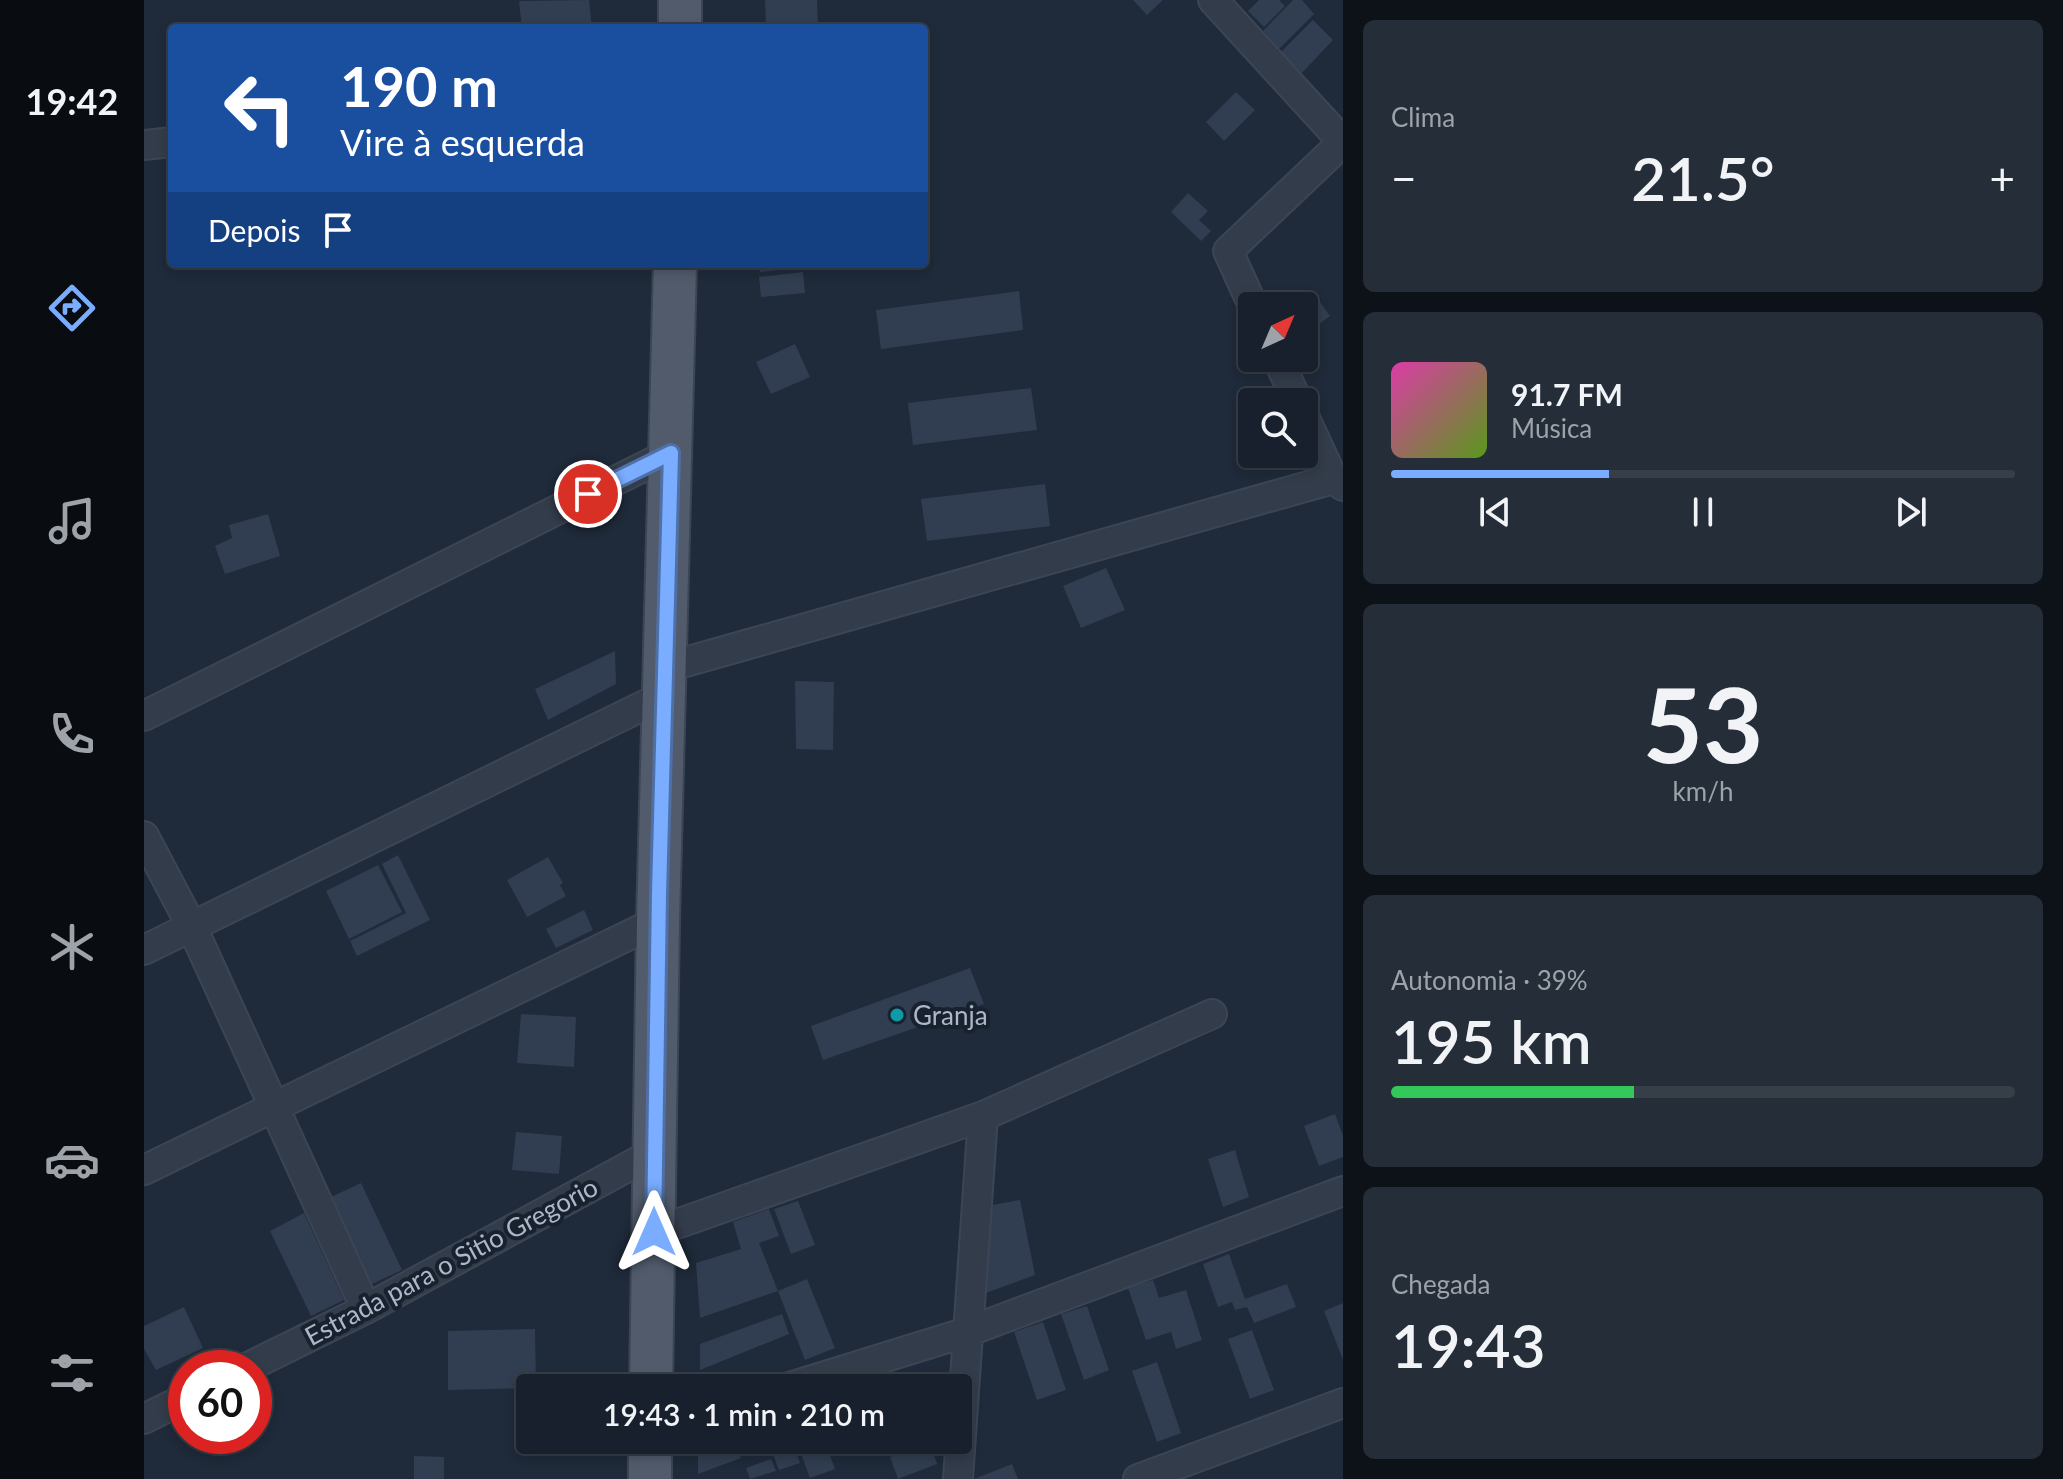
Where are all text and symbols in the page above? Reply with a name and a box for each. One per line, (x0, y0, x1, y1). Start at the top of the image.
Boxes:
text: 190 m (340, 52, 498, 119)
icon: left (208, 56, 312, 160)
text: 19:42 (26, 79, 118, 123)
text: Clima (1391, 101, 1455, 133)
text: Vire à esquerda (340, 120, 585, 164)
text: 21.5° (1631, 142, 1775, 214)
text: − (1391, 152, 1417, 204)
text: + (1989, 152, 2015, 204)
icon: arrive (316, 208, 360, 252)
text: Depois (208, 212, 300, 248)
icon: directions (44, 280, 100, 336)
north arrow (1238, 292, 1318, 372)
map controls (1238, 292, 1318, 468)
text: 91.7 FM (1511, 376, 1623, 412)
button: search (1238, 388, 1318, 468)
text: Música (1511, 412, 1592, 444)
pin (554, 460, 622, 528)
icon: arrive (566, 472, 610, 516)
icon: previous (1473, 490, 1517, 534)
icon: pause (1681, 490, 1725, 534)
icon: next (1889, 490, 1933, 534)
icon: music (44, 493, 100, 549)
text: 53 (1643, 660, 1763, 785)
icon: phone (44, 706, 100, 762)
text: km/h (1673, 775, 1733, 807)
icon: climate (44, 919, 100, 975)
text: Autonomia · 39% (1391, 964, 1588, 996)
place label: Granja (913, 999, 988, 1031)
text: 195 km (1391, 1005, 1592, 1077)
marker: Granja (888, 1006, 906, 1024)
icon: car (44, 1132, 100, 1188)
street label: Estrada para o Sitio Gregorio (299, 1170, 603, 1352)
position arrow (612, 1190, 696, 1274)
text: Chegada (1391, 1268, 1491, 1300)
text: 19:43 (1391, 1309, 1545, 1381)
icon: filters (44, 1345, 100, 1401)
speed limit sign: 60 (168, 1350, 272, 1454)
text: 19:43 · 1 min · 210 m (603, 1396, 885, 1432)

